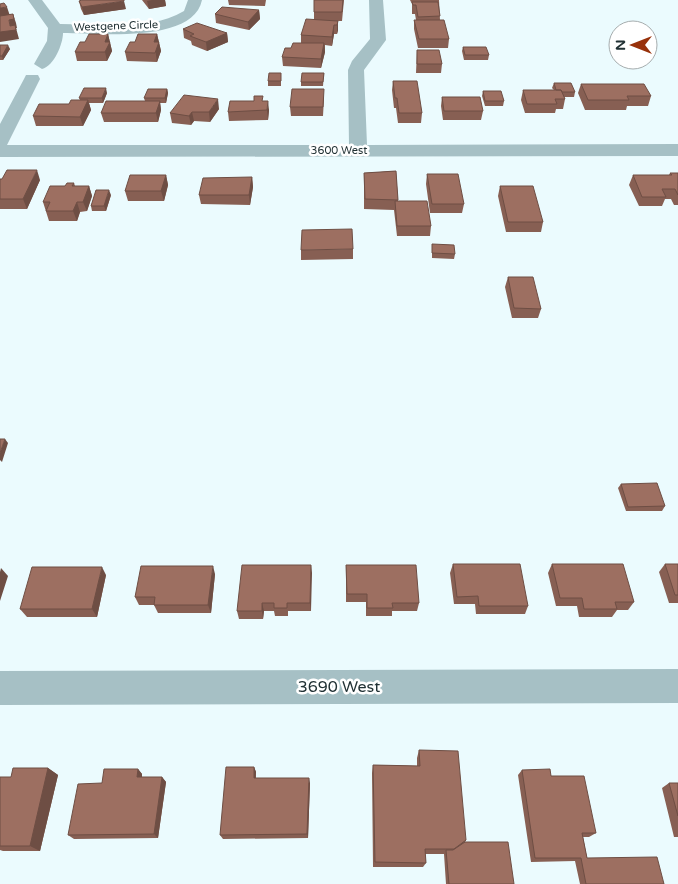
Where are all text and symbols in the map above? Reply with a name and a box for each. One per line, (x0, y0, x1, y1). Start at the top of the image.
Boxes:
street label: Westgene Circle (74, 18, 158, 34)
north arrow (608, 20, 658, 70)
text: N (612, 39, 629, 51)
street label: 3600 West (311, 144, 367, 157)
street label: 3690 West (298, 677, 380, 697)

